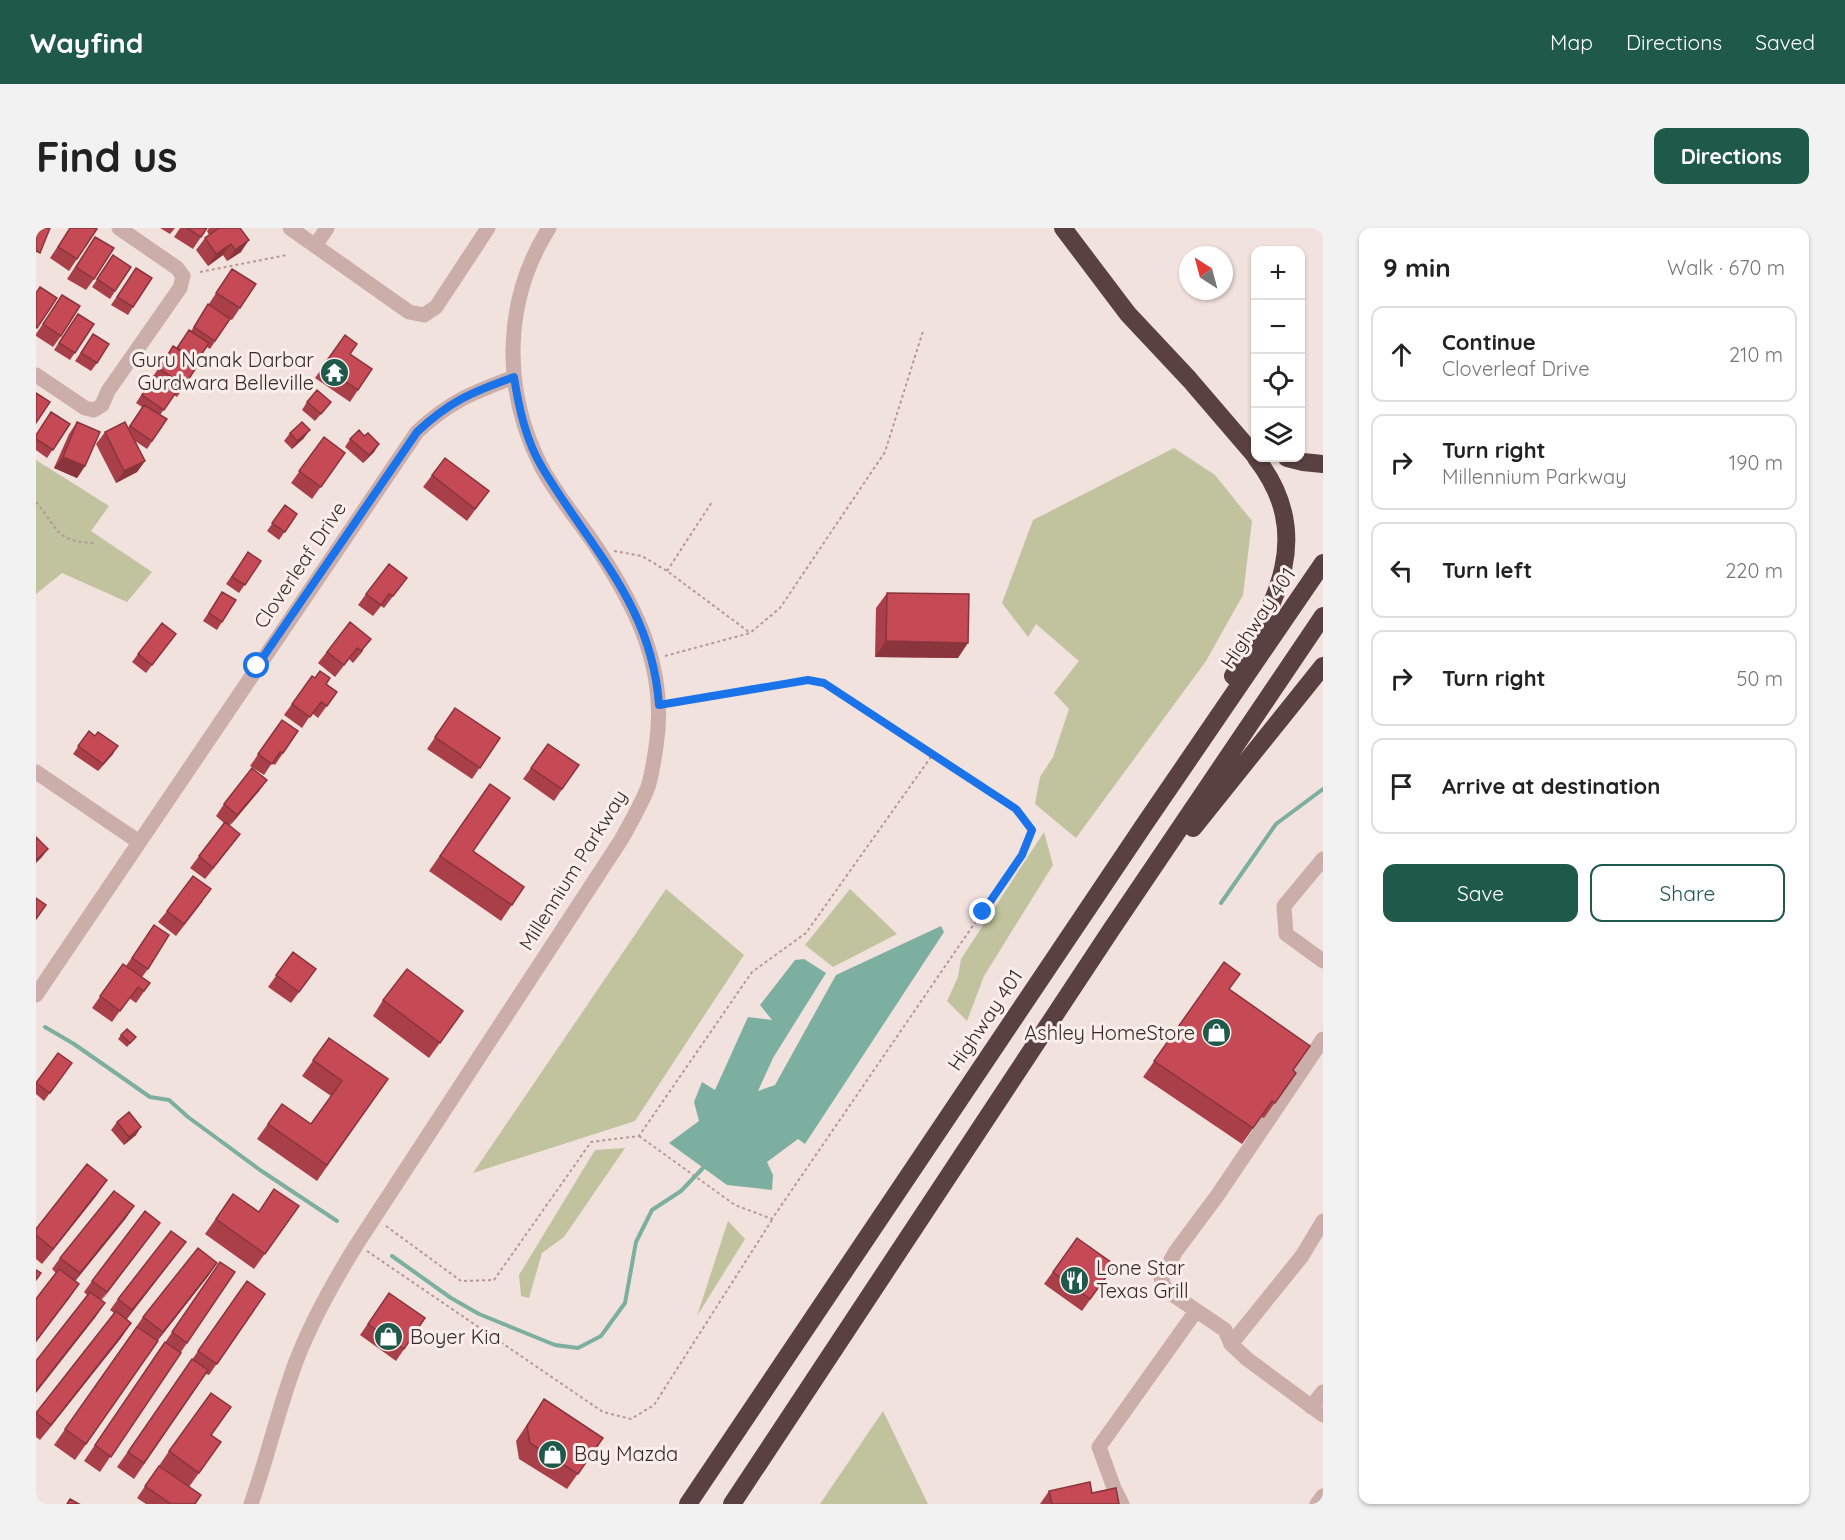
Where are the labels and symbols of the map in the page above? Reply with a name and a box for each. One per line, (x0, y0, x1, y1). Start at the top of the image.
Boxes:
north arrow (1179, 246, 1233, 300)
place label: Guru Nanak Darbar Gurdwara Belleville (132, 347, 314, 395)
temple icon: Guru Nanak Darbar Gurdwara Belleville (319, 356, 351, 388)
street label: Cloverleaf Drive (248, 497, 351, 633)
street label: Highway 401 (1215, 562, 1300, 673)
route start (243, 652, 269, 678)
street label: Millennium Parkway (513, 785, 632, 955)
route end (969, 898, 995, 924)
street label: Highway 401 (942, 964, 1027, 1075)
shop icon: Ashley HomeStore (1200, 1017, 1232, 1049)
place label: Ashley HomeStore (1024, 1020, 1195, 1045)
place label: Lone Star Texas Grill (1096, 1255, 1189, 1303)
restaurant icon: Lone Star Texas Grill (1059, 1264, 1091, 1296)
shop icon: Boyer Kia (373, 1321, 405, 1353)
place label: Boyer Kia (410, 1324, 501, 1349)
shop icon: Bay Mazda (537, 1438, 569, 1470)
place label: Bay Mazda (574, 1441, 678, 1466)

